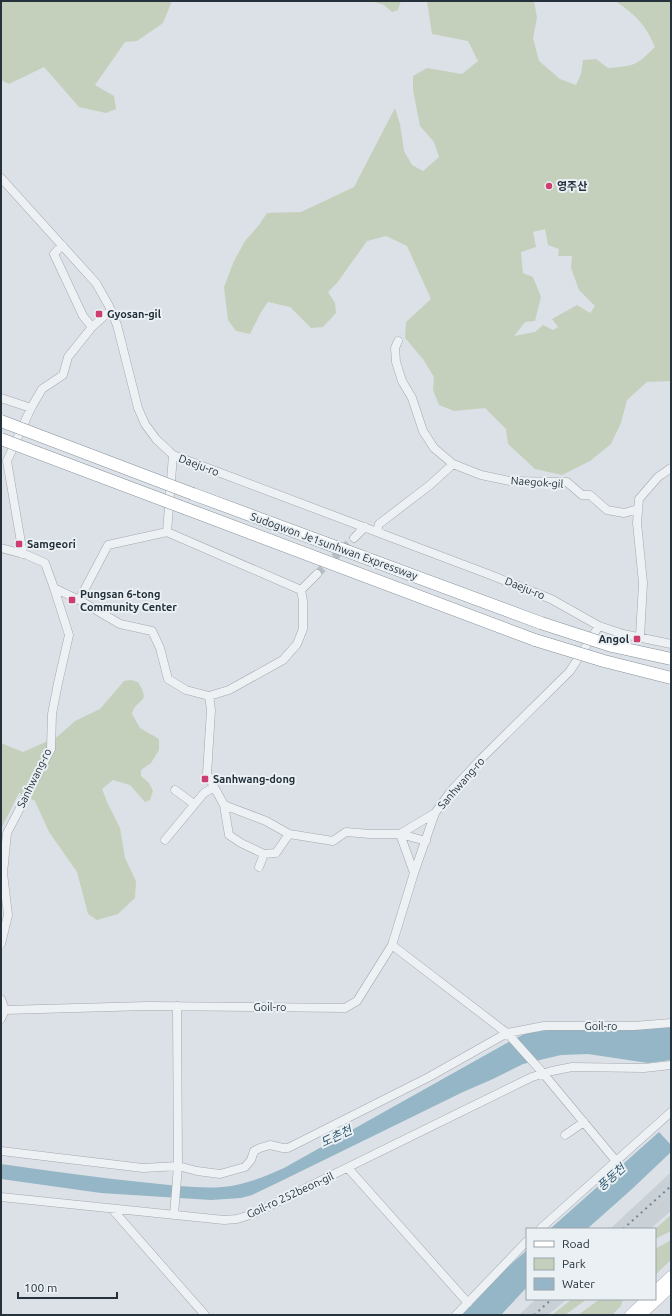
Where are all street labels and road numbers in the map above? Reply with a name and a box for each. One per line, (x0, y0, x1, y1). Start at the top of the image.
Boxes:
street label: Daeju-ro (177, 452, 221, 478)
street label: Naegok-gil (510, 474, 564, 490)
street label: Sudogwon Je1sunhwan Expressway (249, 510, 420, 582)
street label: Daeju-ro (503, 575, 547, 601)
street label: Sanhwang-ro (14, 746, 54, 810)
street label: Sanhwang-ro (435, 755, 487, 811)
street label: Goil-ro (253, 1001, 287, 1013)
street label: Goil-ro (584, 1020, 618, 1032)
street label: Goil-ro 252beon-gil (245, 1170, 335, 1220)

